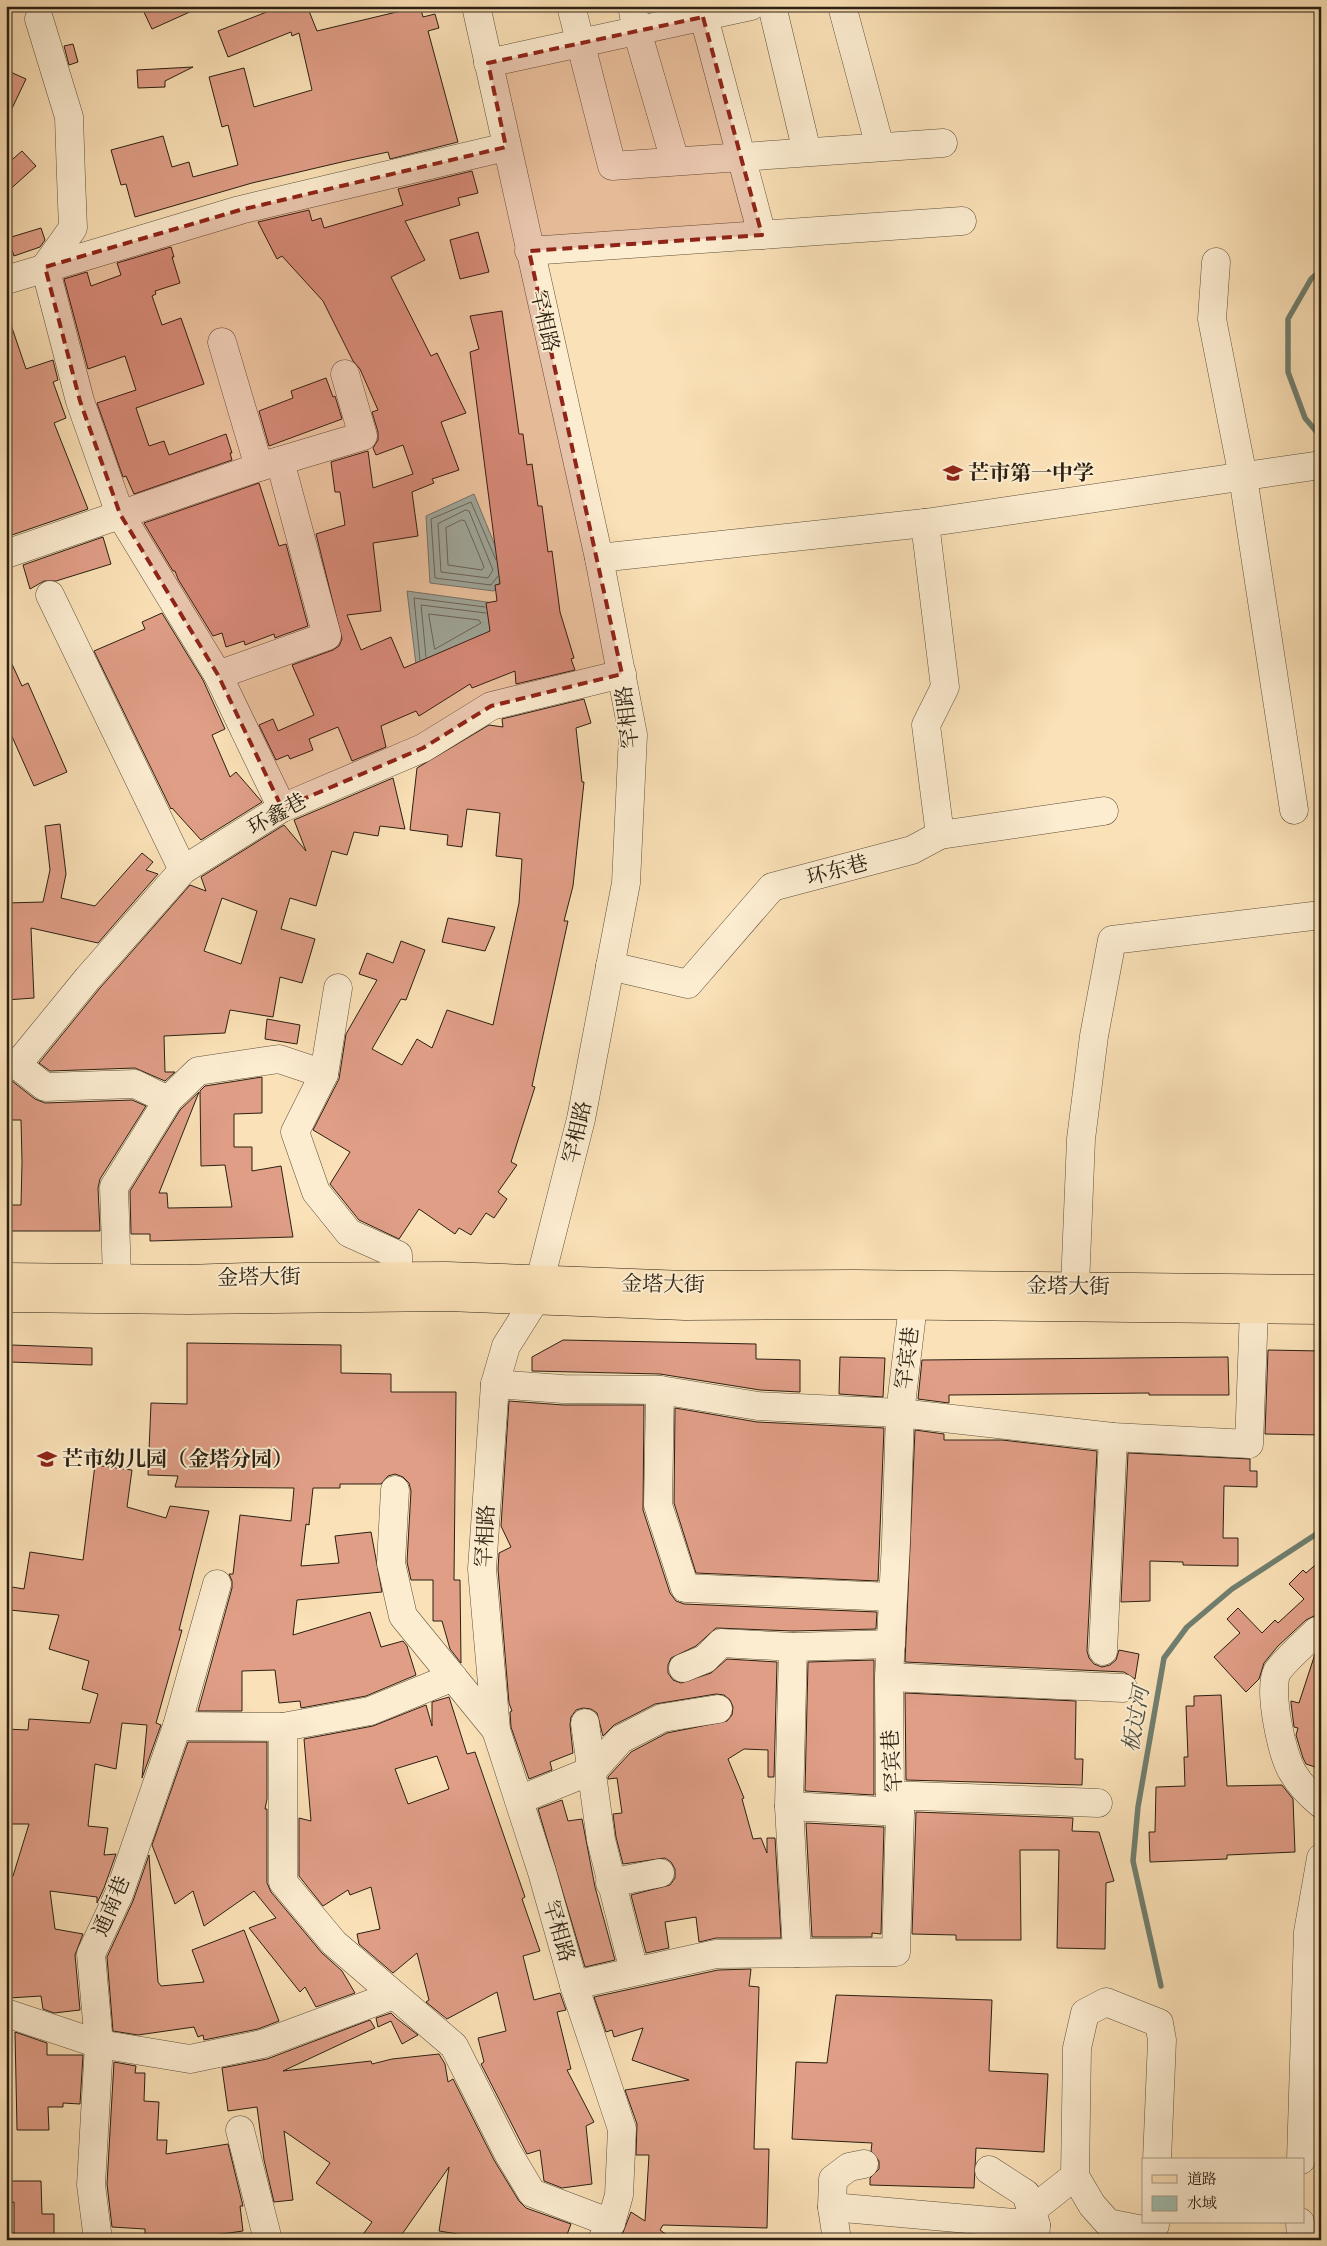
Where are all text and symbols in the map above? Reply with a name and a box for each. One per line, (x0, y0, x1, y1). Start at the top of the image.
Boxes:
street label: 罕相路 (524, 287, 565, 355)
place label: 芒市第一中学 (968, 460, 1094, 487)
school or university icon: 芒市第一中学 (942, 462, 964, 484)
street label: 罕相路 (610, 684, 645, 750)
street label: 环鑫巷 (243, 787, 311, 842)
street label: 环东巷 (803, 849, 871, 892)
street label: 罕相路 (557, 1098, 598, 1166)
street label: 金塔大街 (217, 1263, 301, 1292)
street label: 金塔大街 (621, 1270, 705, 1299)
street label: 金塔大街 (1026, 1272, 1110, 1301)
street label: 罕宾巷 (890, 1325, 925, 1391)
place label: 芒市幼儿园（金塔分园） (62, 1446, 293, 1473)
school or university icon: 芒市幼儿园（金塔分园） (36, 1448, 58, 1470)
street label: 罕相路 (470, 1504, 501, 1568)
water label: 板过河 (1116, 1680, 1156, 1754)
street label: 罕宾巷 (877, 1729, 908, 1793)
street label: 通南巷 (87, 1872, 136, 1940)
street label: 罕相路 (537, 1897, 580, 1965)
legend (1142, 2158, 1304, 2224)
text: 道路 (1187, 2170, 1217, 2189)
text: 水域 (1187, 2194, 1217, 2213)

